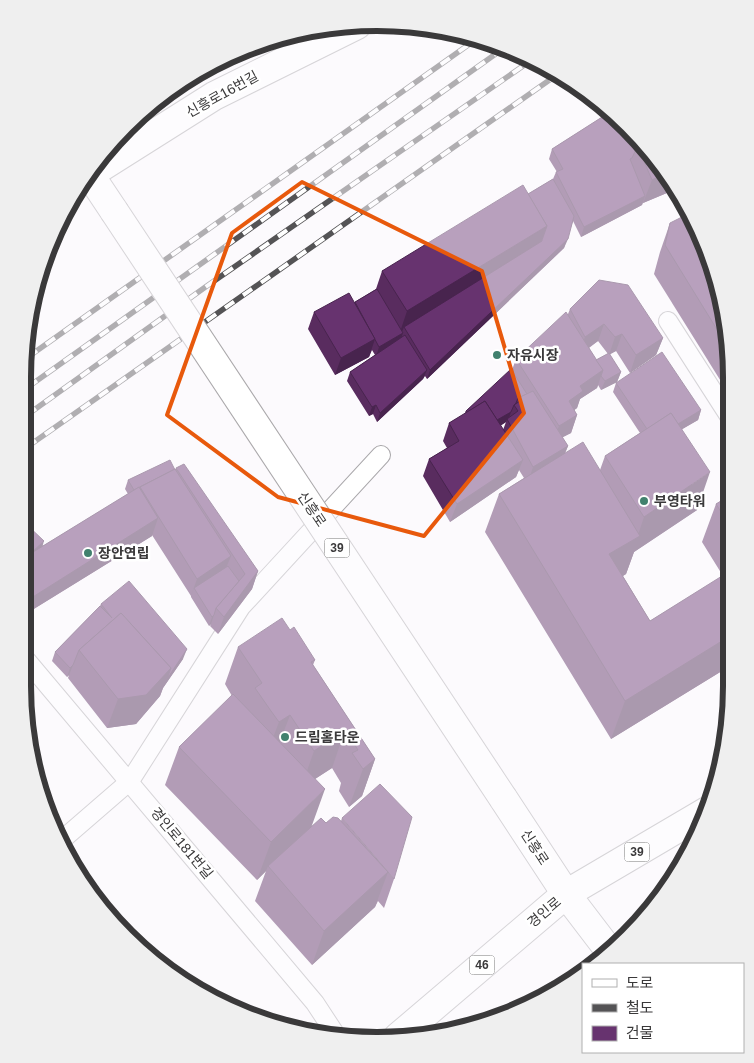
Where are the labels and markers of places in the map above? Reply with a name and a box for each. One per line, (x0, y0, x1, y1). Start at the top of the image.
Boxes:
place label: 자유시장 (507, 347, 559, 363)
marker: 자유시장 (491, 349, 503, 361)
place label: 부영타워 (654, 493, 706, 509)
marker: 부영타워 (638, 495, 650, 507)
place label: 장안연립 (98, 545, 150, 561)
marker: 장안연립 (82, 547, 94, 559)
place label: 드림홈타운 (295, 729, 360, 745)
marker: 드림홈타운 (279, 731, 291, 743)

